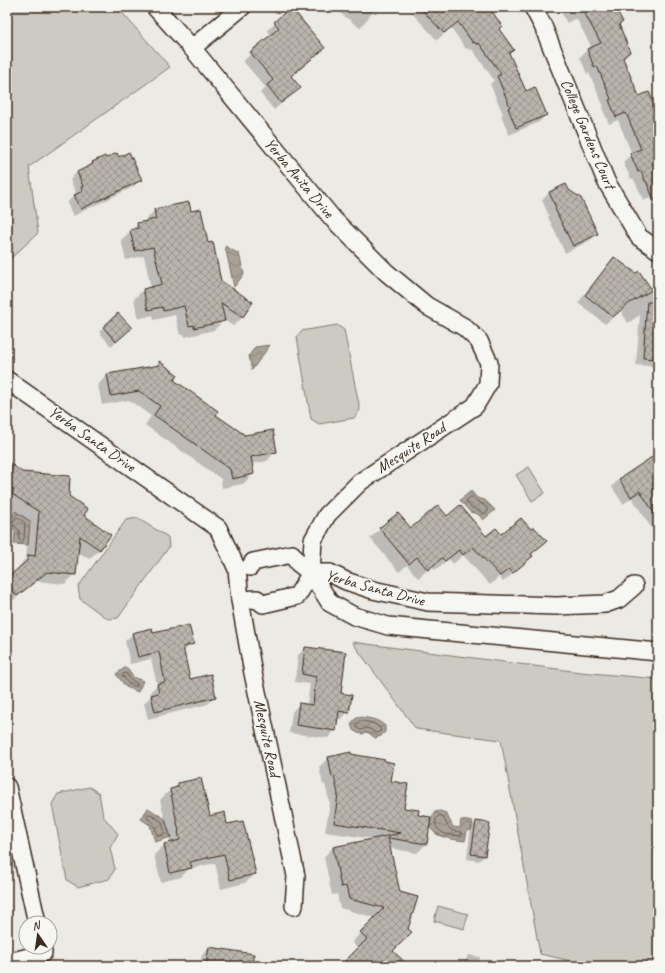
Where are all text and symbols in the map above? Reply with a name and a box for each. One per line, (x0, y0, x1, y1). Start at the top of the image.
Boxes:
street label: College Gardens Court (556, 76, 621, 194)
street label: Yerba Anita Drive (260, 134, 339, 223)
street label: Yerba Santa Drive (45, 402, 141, 477)
street label: Mesquite Road (373, 417, 452, 478)
street label: Yerba Santa Drive (323, 565, 428, 611)
street label: Mesquite Road (249, 698, 285, 781)
north arrow (18, 915, 58, 955)
text: N (31, 917, 43, 933)

